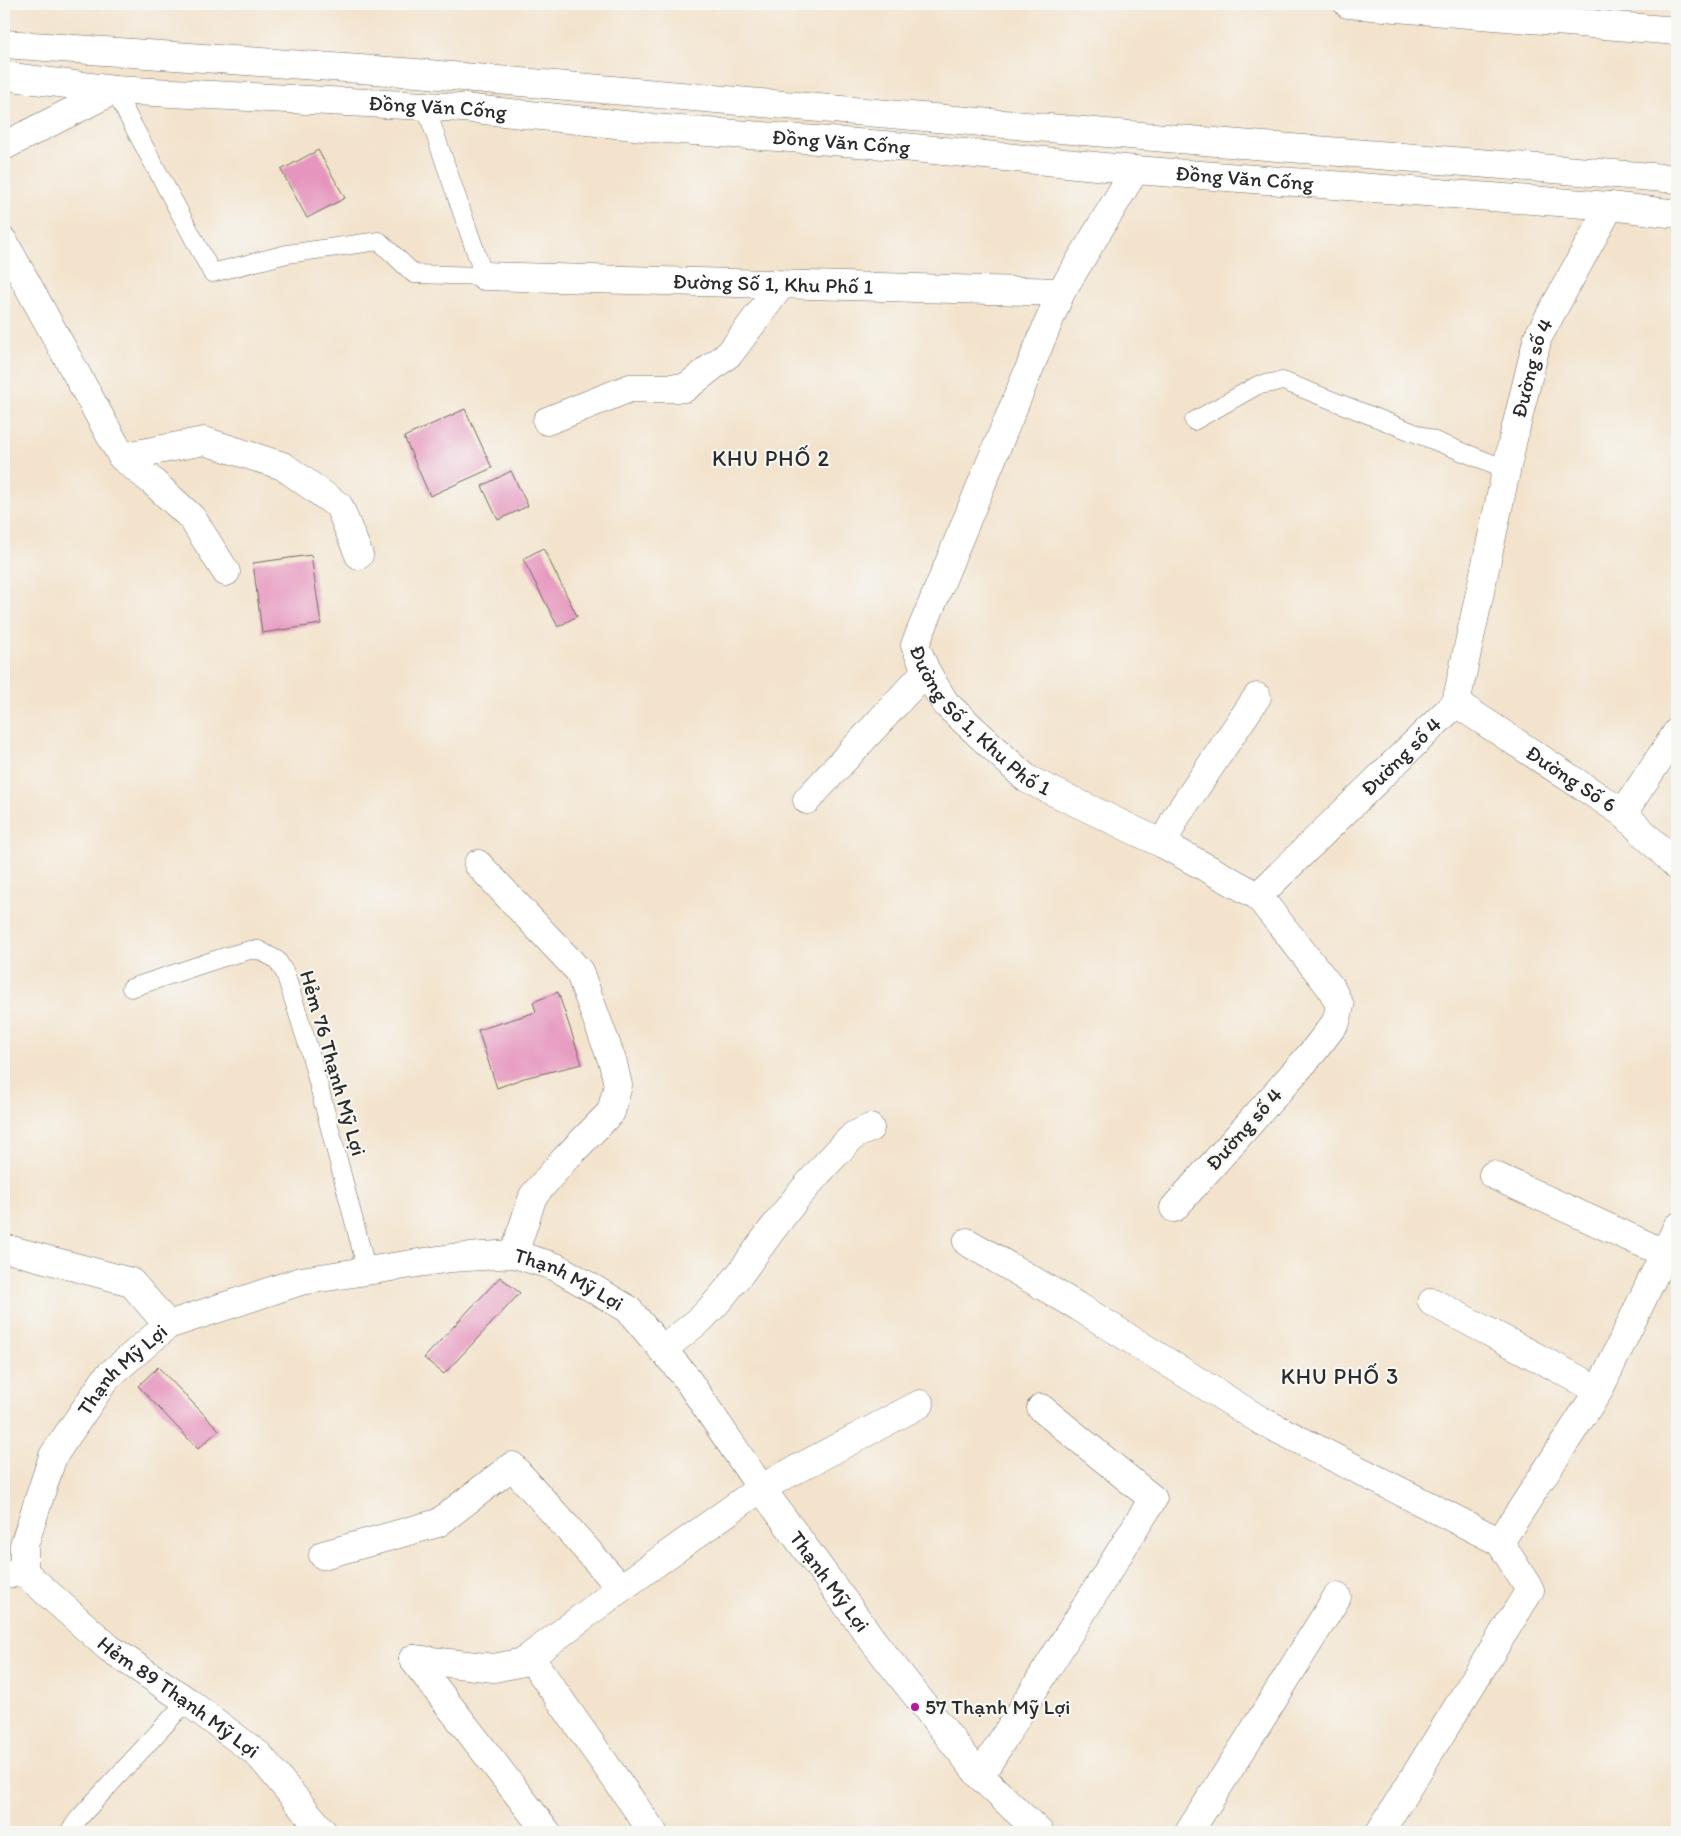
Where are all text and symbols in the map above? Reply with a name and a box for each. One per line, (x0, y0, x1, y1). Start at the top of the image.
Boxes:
street label: Đồng Văn Cống (368, 90, 508, 124)
street label: Đồng Văn Cống (771, 124, 912, 160)
street label: Đồng Văn Cống (1175, 160, 1315, 196)
street label: Đường Số 1, Khu Phố 1 (672, 268, 874, 299)
street label: Đường số 4 (1506, 313, 1558, 420)
district label: KHU PHỐ 2 (712, 445, 830, 472)
street label: Đường Số 1, Khu Phố 1 (905, 641, 1055, 801)
street label: Đường số 4 (1356, 711, 1446, 801)
street label: Đường Số 6 (1522, 740, 1621, 817)
street label: Hẻm 76 Thạnh Mỹ Lợi (295, 967, 372, 1159)
street label: Đường số 4 (1200, 1082, 1287, 1175)
street label: Thạnh Mỹ Lợi (511, 1242, 628, 1316)
street label: Thạnh Mỹ Lợi (71, 1318, 172, 1420)
district label: KHU PHỐ 3 (1281, 1363, 1399, 1390)
street label: Thạnh Mỹ Lợi (785, 1526, 875, 1637)
street label: Hẻm 89 Thạnh Mỹ Lợi (92, 1631, 265, 1763)
place label: 57 Thạnh Mỹ Lợi (925, 1694, 1070, 1719)
marker: 57 Thạnh Mỹ Lợi (909, 1701, 921, 1713)

